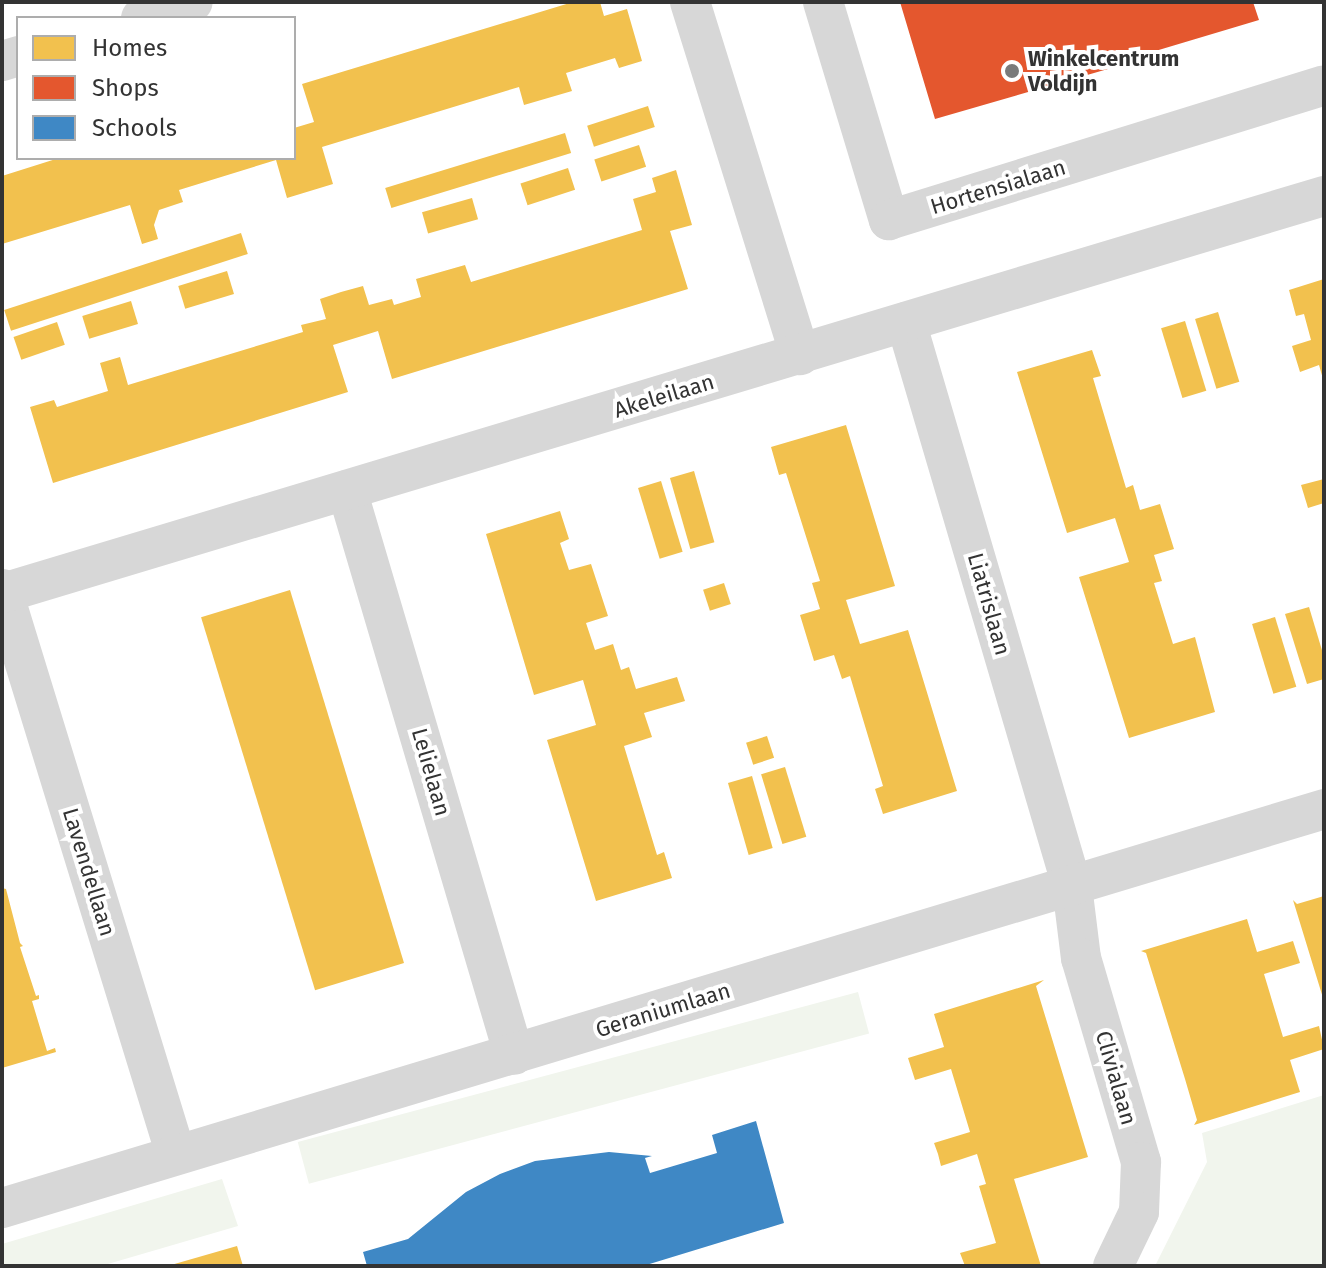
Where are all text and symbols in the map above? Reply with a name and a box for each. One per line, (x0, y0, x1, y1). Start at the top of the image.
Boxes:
legend (16, 16, 296, 160)
text: Homes (92, 34, 167, 62)
place label: Winkelcentrum Voldijn (1028, 45, 1179, 96)
marker: Winkelcentrum Voldijn (1003, 62, 1021, 80)
text: Shops (92, 74, 159, 102)
text: Schools (92, 114, 177, 142)
street label: Hortensialaan (927, 154, 1069, 220)
street label: Akeleilaan (611, 368, 717, 424)
street label: Liatrislaan (962, 550, 1016, 658)
street label: Lelielaan (406, 725, 456, 819)
street label: Lavendellaan (57, 805, 121, 939)
street label: Geraniumlaan (593, 977, 733, 1043)
street label: Clivialaan (1090, 1028, 1142, 1128)

